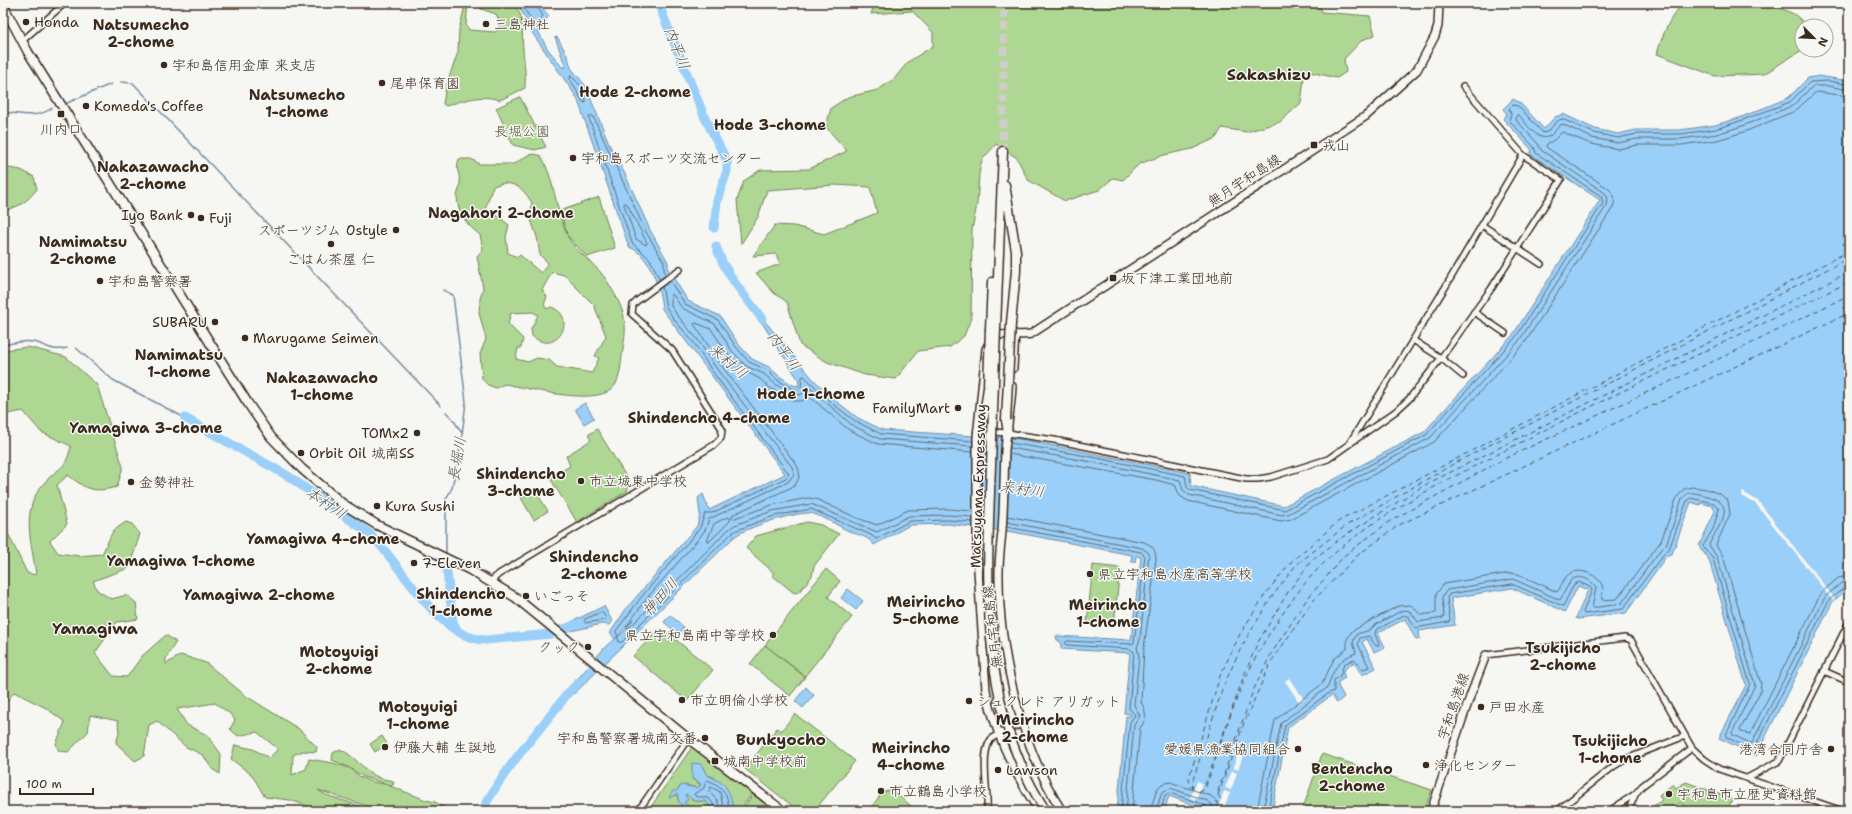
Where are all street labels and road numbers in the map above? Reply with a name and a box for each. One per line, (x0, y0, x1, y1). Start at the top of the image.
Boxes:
street label: 無月宇和島線 (1204, 150, 1284, 210)
street label: Matsuyama Expressway (966, 404, 990, 568)
street label: 無月宇和島線 (978, 584, 1006, 670)
street label: 宇和島港線 (1433, 670, 1473, 742)

